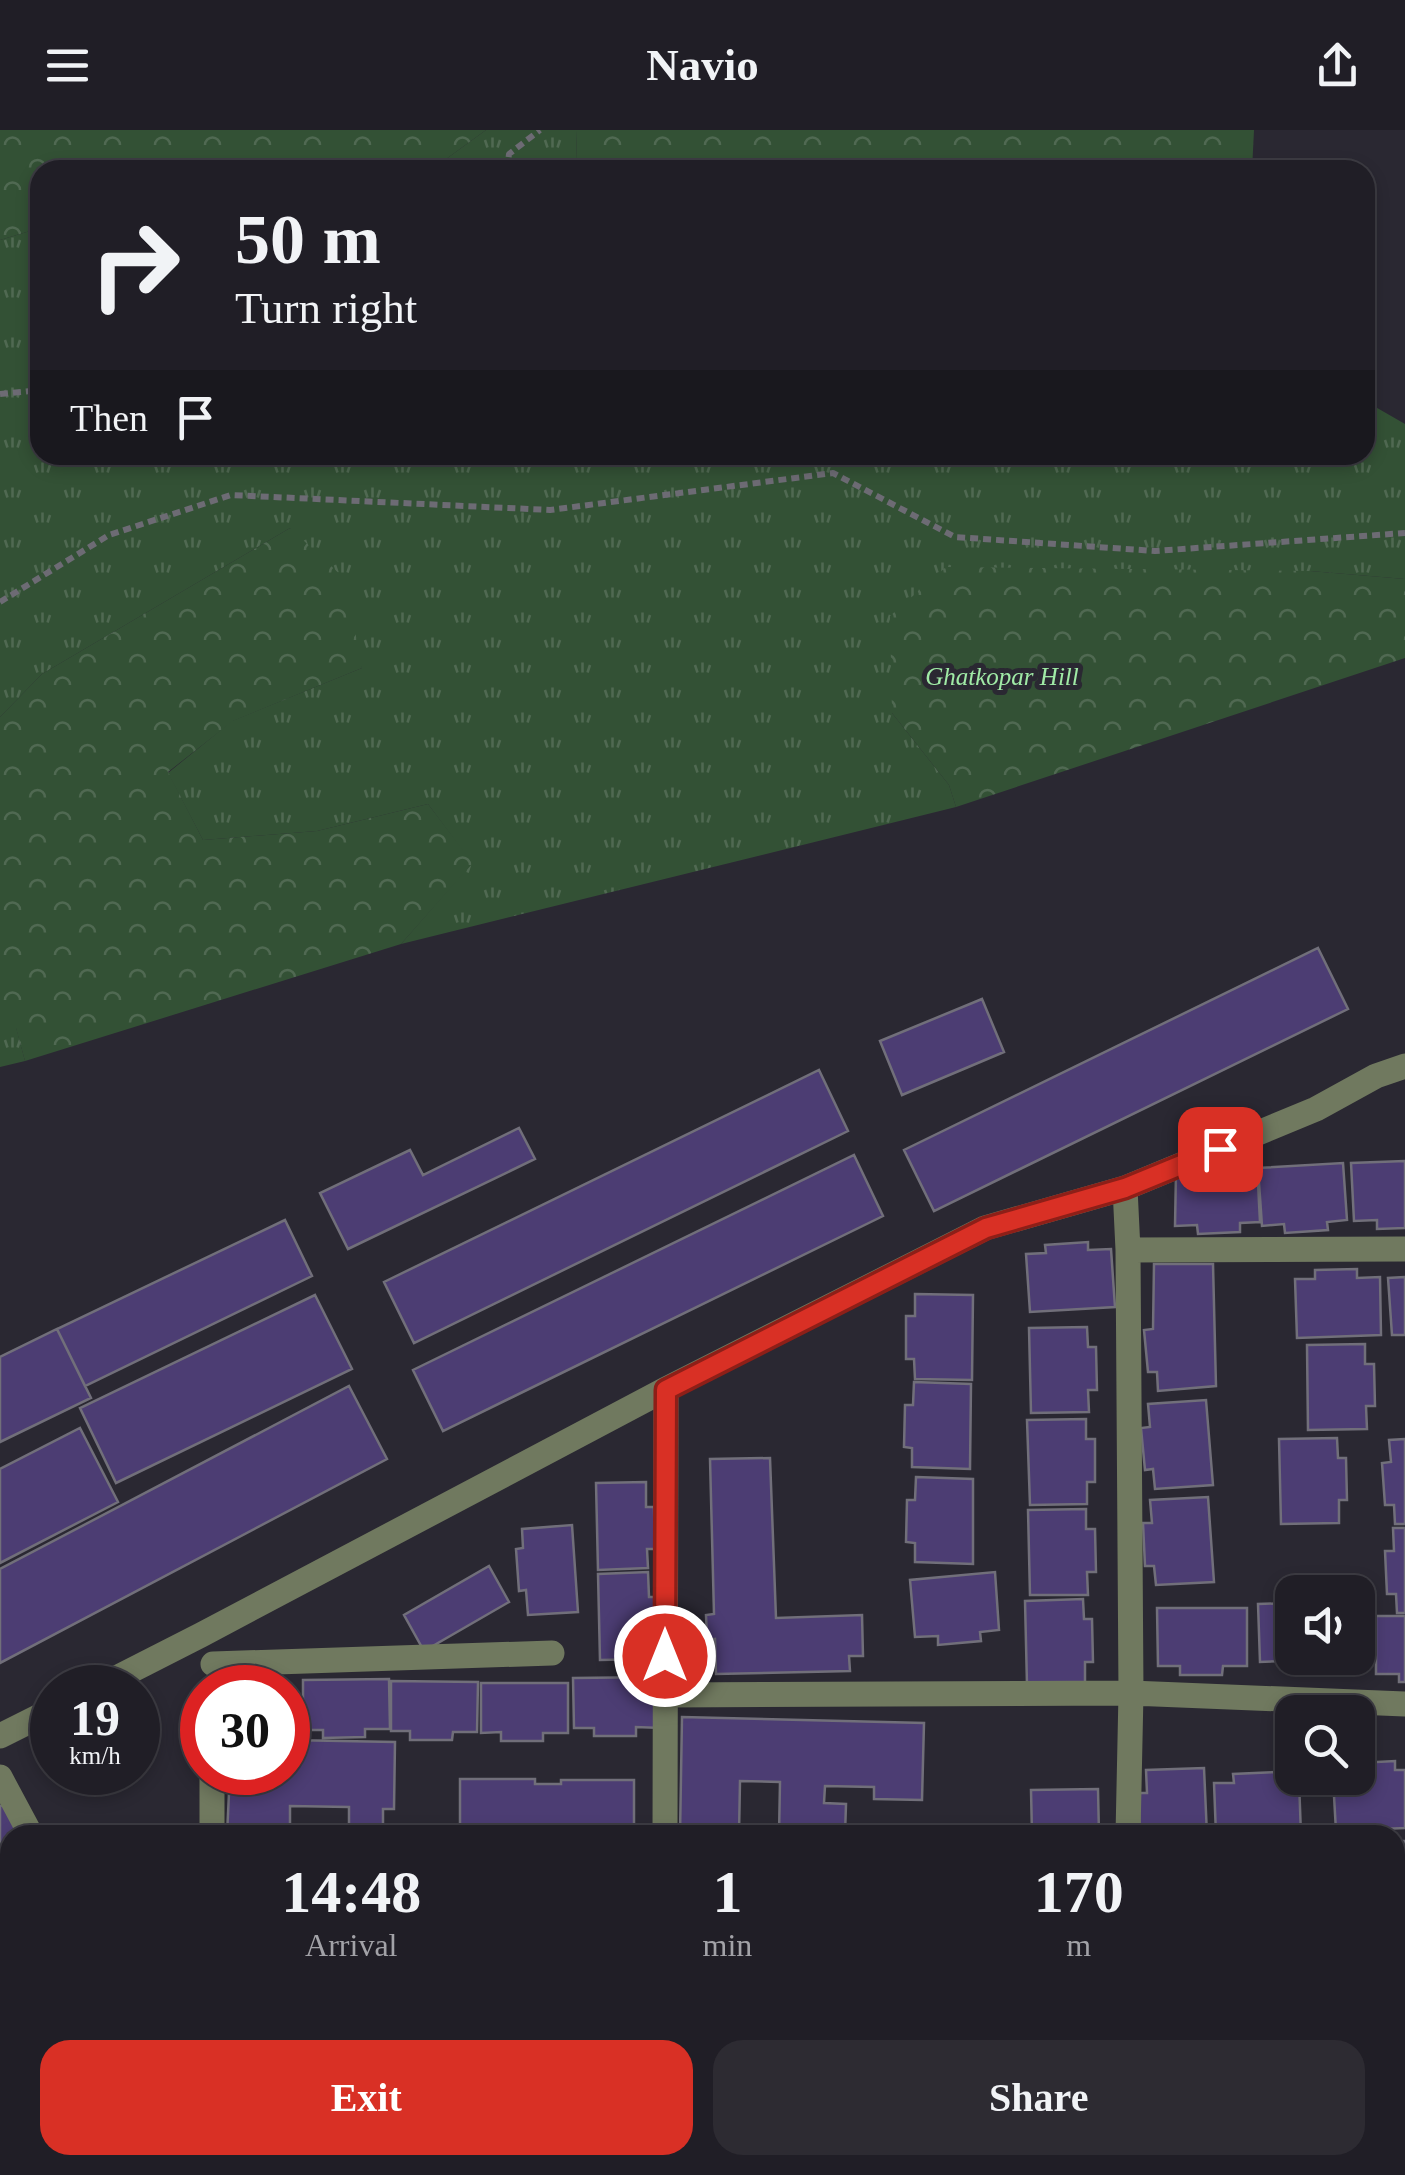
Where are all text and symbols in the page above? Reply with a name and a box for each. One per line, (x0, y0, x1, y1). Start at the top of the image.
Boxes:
icon: menu (40, 38, 95, 93)
icon: share (1310, 38, 1365, 93)
text: Navio (646, 40, 759, 90)
icon: right (70, 200, 200, 330)
text: 50 m (235, 201, 381, 278)
text: Turn right (235, 283, 417, 333)
icon: arrive (168, 390, 223, 445)
text: Then (70, 397, 148, 439)
park label: Ghatkopar Hill (925, 663, 1079, 690)
pin (1178, 1107, 1263, 1192)
icon: arrive (1193, 1122, 1248, 1177)
map controls (1275, 1575, 1375, 1795)
button: sound (1275, 1575, 1375, 1675)
position arrow (613, 1604, 717, 1708)
speed limit sign: 30 (180, 1665, 310, 1795)
text: 19 (70, 1690, 120, 1746)
button: search (1275, 1695, 1375, 1795)
text: km/h (69, 1742, 121, 1769)
text: 14:48 (281, 1859, 421, 1925)
text: 1 (712, 1859, 742, 1925)
text: 170 (1034, 1859, 1124, 1925)
text: Arrival (305, 1927, 397, 1963)
text: min (703, 1927, 752, 1963)
text: m (1066, 1927, 1091, 1963)
button: Exit (40, 2040, 693, 2155)
button: Share (713, 2040, 1365, 2155)

